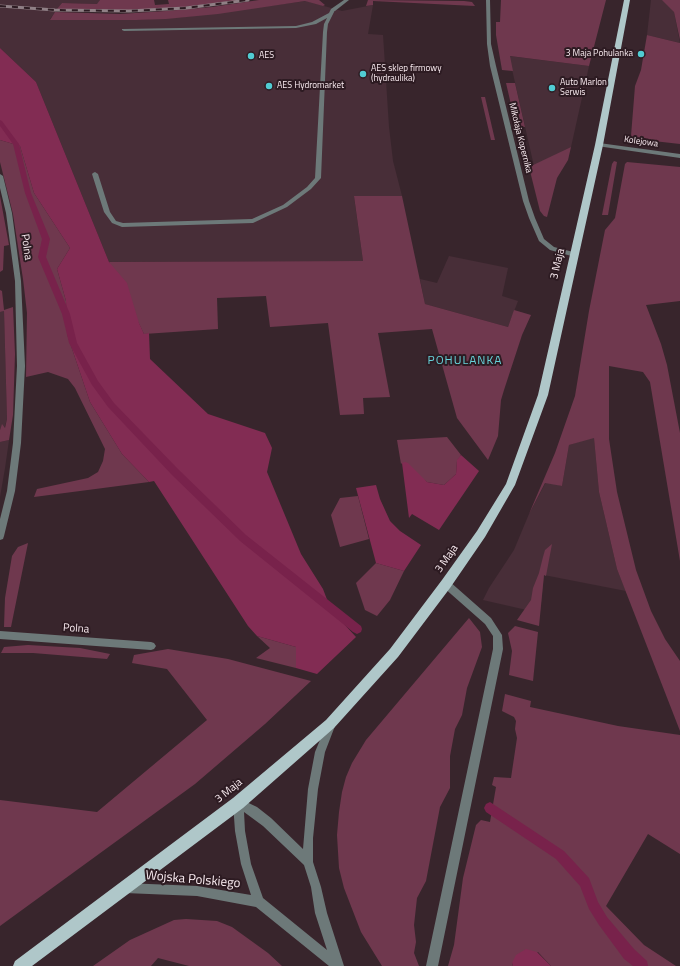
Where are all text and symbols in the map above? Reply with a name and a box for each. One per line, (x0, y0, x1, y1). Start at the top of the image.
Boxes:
place label: 3 Maja Pohulanka (566, 49, 633, 59)
marker: 3 Maja Pohulanka (636, 49, 646, 59)
marker: AES (246, 51, 256, 61)
place label: AES (259, 51, 274, 61)
place label: AES sklep firmowy (hydraulika) (371, 64, 442, 85)
marker: AES sklep firmowy (hydraulika) (358, 69, 368, 79)
place label: Auto Marlon Serwis (560, 78, 607, 99)
marker: AES Hydromarket (264, 81, 274, 91)
place label: AES Hydromarket (277, 81, 344, 91)
marker: Auto Marlon Serwis (547, 83, 557, 93)
street label: Mikołaja Kopernika (506, 102, 534, 174)
street label: Kolejowa (623, 134, 659, 150)
street label: Polna (18, 233, 34, 261)
street label: 3 Maja (548, 247, 568, 281)
district label: POHULANKA (428, 354, 502, 368)
street label: 3 Maja (433, 542, 461, 576)
street label: Polna (62, 622, 90, 636)
street label: 3 Maja (213, 776, 245, 806)
street label: Wojska Polskiego (145, 868, 241, 892)

